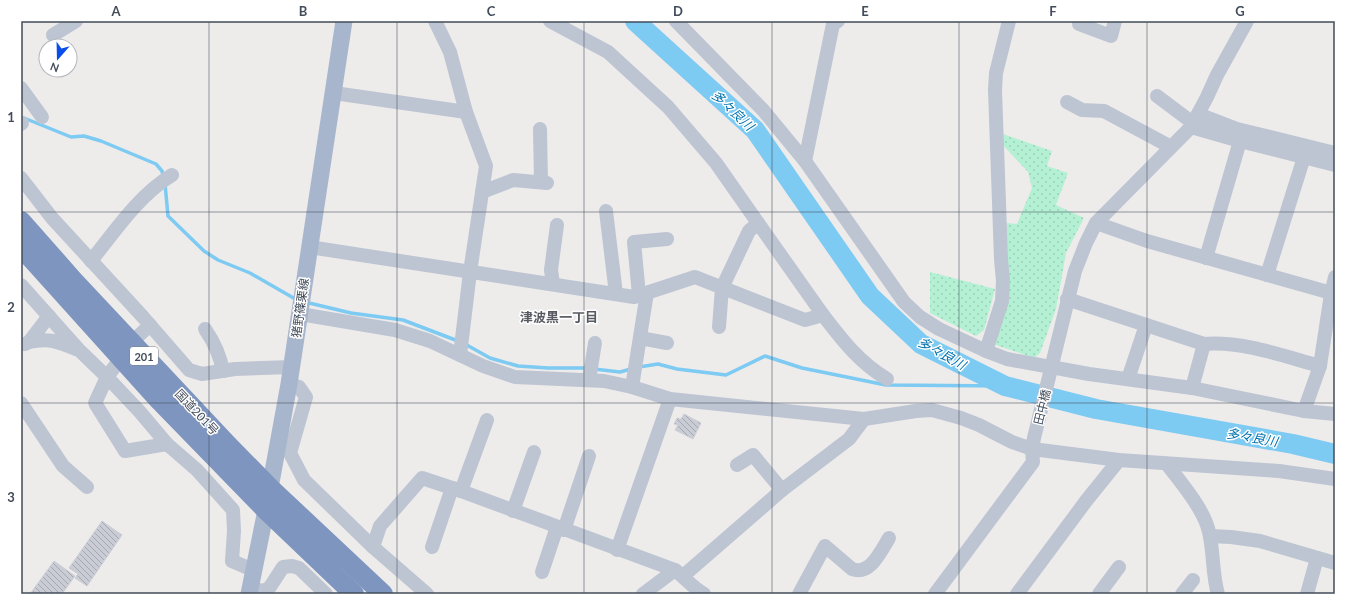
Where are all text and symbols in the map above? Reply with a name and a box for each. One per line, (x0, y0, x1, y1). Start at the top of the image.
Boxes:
text: A (110, 3, 121, 19)
text: B (299, 3, 308, 19)
text: C (487, 3, 496, 19)
text: D (673, 3, 683, 19)
text: E (861, 3, 869, 19)
text: F (1049, 3, 1057, 19)
text: G (1235, 3, 1245, 19)
north arrow (38, 38, 78, 78)
text: N (48, 60, 61, 75)
water label: 多々良川 (709, 86, 759, 135)
text: 1 (7, 109, 15, 125)
street label: 猪野篠栗線 (288, 277, 312, 339)
text: 2 (7, 299, 15, 315)
district label: 津波黒一丁目 (520, 309, 598, 325)
water label: 多々良川 (915, 333, 970, 374)
road number: 201 (130, 347, 158, 365)
street label: 国道201号 (172, 386, 222, 438)
street label: 田中橋 (1030, 388, 1054, 426)
water label: 多々良川 (1225, 425, 1281, 450)
text: 3 (7, 489, 15, 505)

